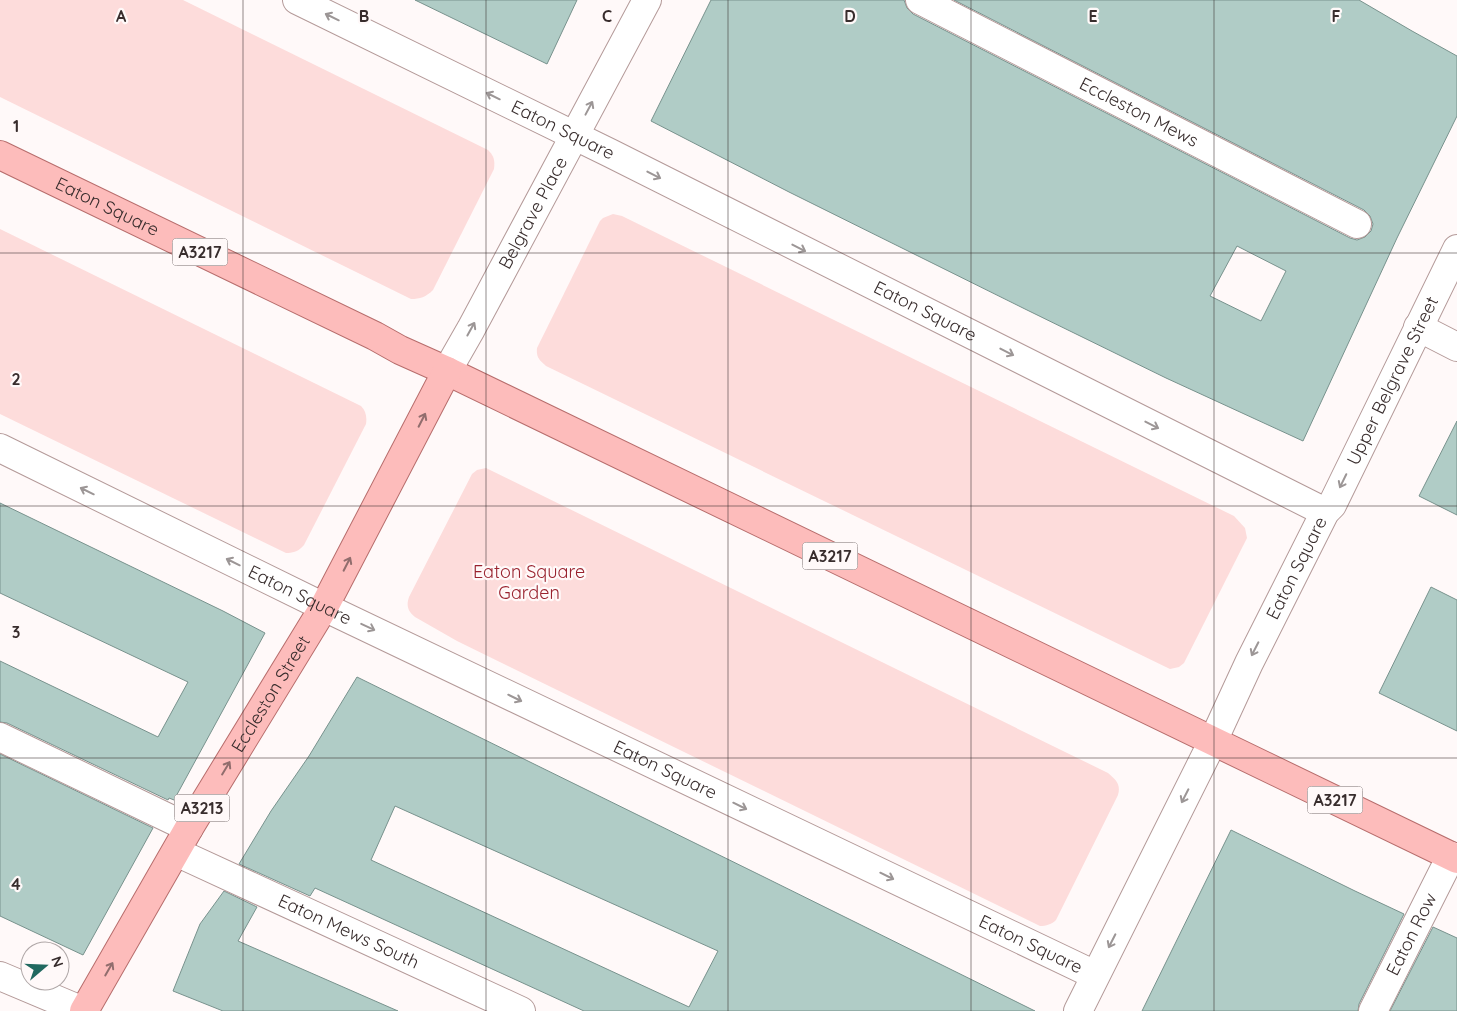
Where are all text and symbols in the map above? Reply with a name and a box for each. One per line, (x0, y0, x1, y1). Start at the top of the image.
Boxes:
text: A (116, 6, 127, 26)
text: B (359, 6, 369, 26)
text: C (602, 6, 612, 26)
text: D (844, 6, 856, 26)
text: E (1088, 6, 1098, 26)
text: F (1332, 6, 1341, 26)
one-way arrow (324, 12, 339, 22)
street label: Eccleston Mews (1076, 72, 1202, 152)
one-way arrow (486, 90, 501, 100)
street label: Eaton Square (508, 95, 619, 165)
one-way arrow (584, 101, 594, 116)
text: 1 (13, 116, 19, 136)
street label: Belgrave Place (493, 152, 572, 273)
one-way arrow (646, 171, 661, 180)
street label: Eaton Square (52, 172, 163, 241)
road number: A3217 (172, 238, 228, 266)
one-way arrow (791, 244, 806, 253)
street label: Eaton Square (870, 275, 981, 346)
street label: Upper Belgrave Street (1341, 292, 1443, 469)
one-way arrow (467, 322, 477, 337)
one-way arrow (999, 348, 1014, 357)
text: 2 (11, 369, 21, 389)
one-way arrow (418, 413, 427, 428)
one-way arrow (1144, 421, 1159, 430)
one-way arrow (1338, 473, 1348, 488)
one-way arrow (80, 486, 95, 495)
street label: Eaton Square (1261, 513, 1332, 623)
road number: A3217 (802, 542, 858, 570)
one-way arrow (342, 556, 352, 571)
one-way arrow (226, 557, 241, 567)
street label: Eaton Square (245, 560, 356, 630)
park label: Eaton Square Garden (473, 560, 585, 604)
text: 3 (12, 622, 20, 642)
one-way arrow (361, 623, 376, 633)
street label: Eccleston Street (226, 631, 315, 756)
one-way arrow (1250, 641, 1259, 656)
one-way arrow (507, 693, 522, 703)
street label: Eaton Square (610, 735, 721, 804)
one-way arrow (221, 762, 231, 776)
road number: A3217 (1308, 786, 1362, 814)
one-way arrow (1180, 788, 1190, 803)
road number: A3213 (174, 794, 230, 821)
one-way arrow (733, 801, 748, 811)
one-way arrow (879, 872, 894, 881)
text: 4 (11, 874, 21, 894)
street label: Eaton Mews South (275, 889, 423, 974)
street label: Eaton Row (1381, 889, 1442, 979)
street label: Eaton Square (975, 909, 1087, 978)
one-way arrow (1107, 933, 1116, 948)
north arrow (20, 941, 70, 991)
text: N (47, 954, 67, 970)
one-way arrow (104, 962, 114, 977)

